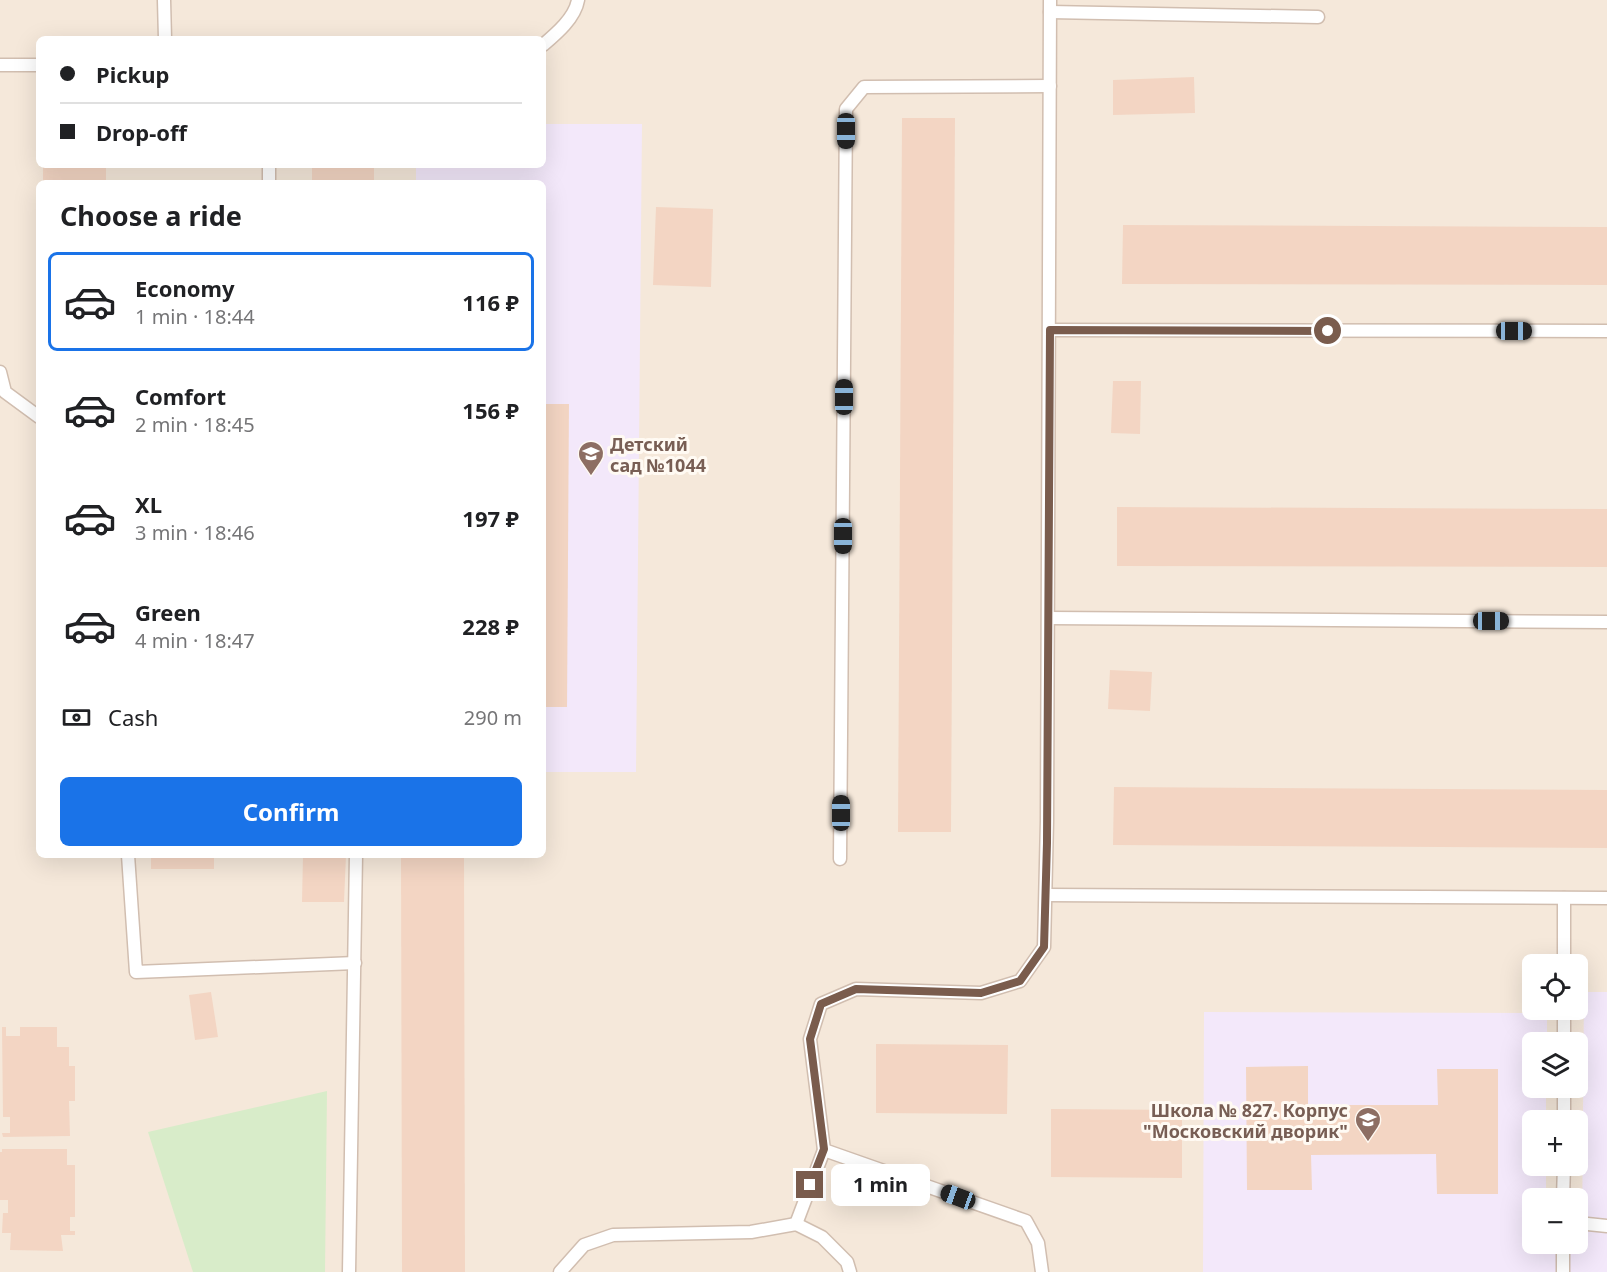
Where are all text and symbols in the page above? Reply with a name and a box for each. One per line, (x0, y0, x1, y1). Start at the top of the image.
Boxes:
text: Pickup (96, 59, 169, 89)
car (837, 113, 855, 149)
text: Drop-off (96, 117, 187, 147)
text: Choose a ride (60, 197, 242, 234)
text: Economy (135, 273, 234, 303)
icon: car (63, 275, 117, 329)
text: 116 ₽ (462, 287, 519, 317)
text: 1 min · 18:44 (135, 303, 255, 330)
route start (1314, 317, 1341, 344)
car (1496, 322, 1532, 340)
car (835, 379, 853, 415)
text: Comfort (135, 381, 226, 411)
icon: car (63, 383, 117, 437)
text: 156 ₽ (462, 395, 519, 425)
text: 2 min · 18:45 (135, 411, 255, 438)
place label: Детский сад №1044 (610, 432, 706, 477)
school or university icon: Детский сад №1044 (576, 439, 606, 477)
text: XL (135, 489, 162, 519)
icon: car (63, 491, 117, 545)
text: 197 ₽ (462, 503, 519, 533)
car (834, 518, 852, 554)
text: 3 min · 18:46 (135, 519, 255, 546)
text: Green (135, 597, 201, 627)
icon: car (63, 599, 117, 653)
text: 228 ₽ (462, 611, 519, 641)
car (1473, 612, 1509, 630)
text: 4 min · 18:47 (135, 627, 255, 654)
icon: cash (60, 701, 93, 734)
text: Cash (108, 702, 158, 732)
text: 290 m (464, 704, 522, 731)
button: Confirm (60, 777, 522, 846)
car (832, 795, 850, 831)
map controls (1522, 954, 1588, 1254)
button: locate (1522, 954, 1588, 1020)
button: layers (1522, 1032, 1588, 1098)
place label: Школа № 827. Корпус "Московский дворик" (1143, 1098, 1348, 1143)
school or university icon: Школа № 827. Корпус "Московский дворик" (1353, 1105, 1383, 1143)
button: + (1522, 1110, 1588, 1176)
callout: 1 min (831, 1164, 930, 1206)
route end (796, 1171, 823, 1198)
text: 1 min (853, 1171, 908, 1198)
car (938, 1182, 978, 1212)
button: − (1522, 1188, 1588, 1254)

